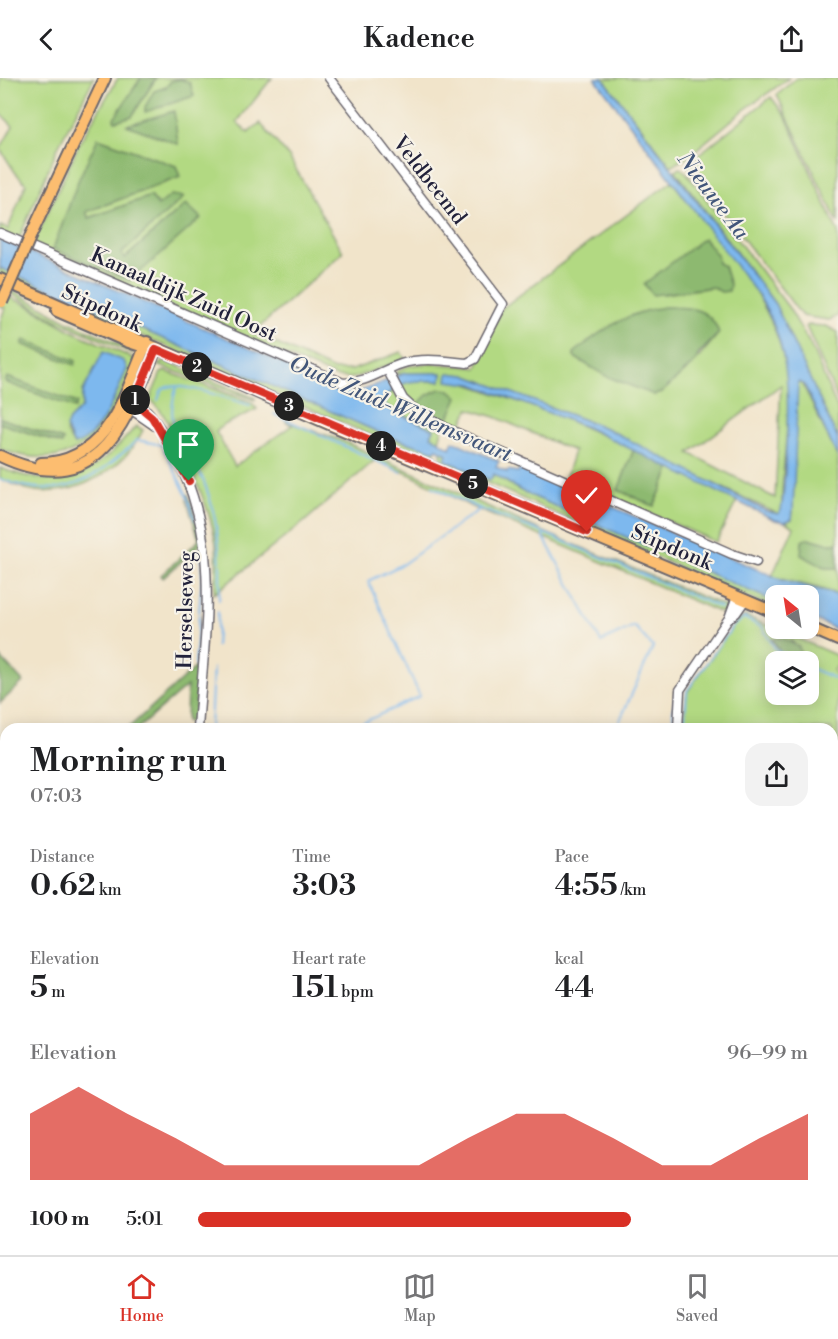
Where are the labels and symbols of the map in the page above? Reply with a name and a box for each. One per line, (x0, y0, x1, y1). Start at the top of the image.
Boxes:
street label: Veldbeemd (386, 130, 472, 230)
water label: Nieuwe Aa (670, 146, 755, 246)
street label: Kanaaldijk Zuid Oost (86, 242, 281, 348)
street label: Stipdonk (57, 279, 147, 339)
water label: Oude Zuid-Willemsvaart (285, 350, 517, 469)
pin: 2 (182, 352, 212, 382)
pin: 1 (120, 385, 150, 415)
pin: 3 (274, 391, 304, 421)
pin (163, 419, 214, 481)
pin: 4 (366, 431, 396, 461)
pin: 5 (458, 469, 488, 499)
pin (561, 470, 612, 532)
street label: Stipdonk (627, 519, 717, 577)
street label: Herselseweg (172, 551, 200, 669)
north arrow (765, 585, 819, 639)

